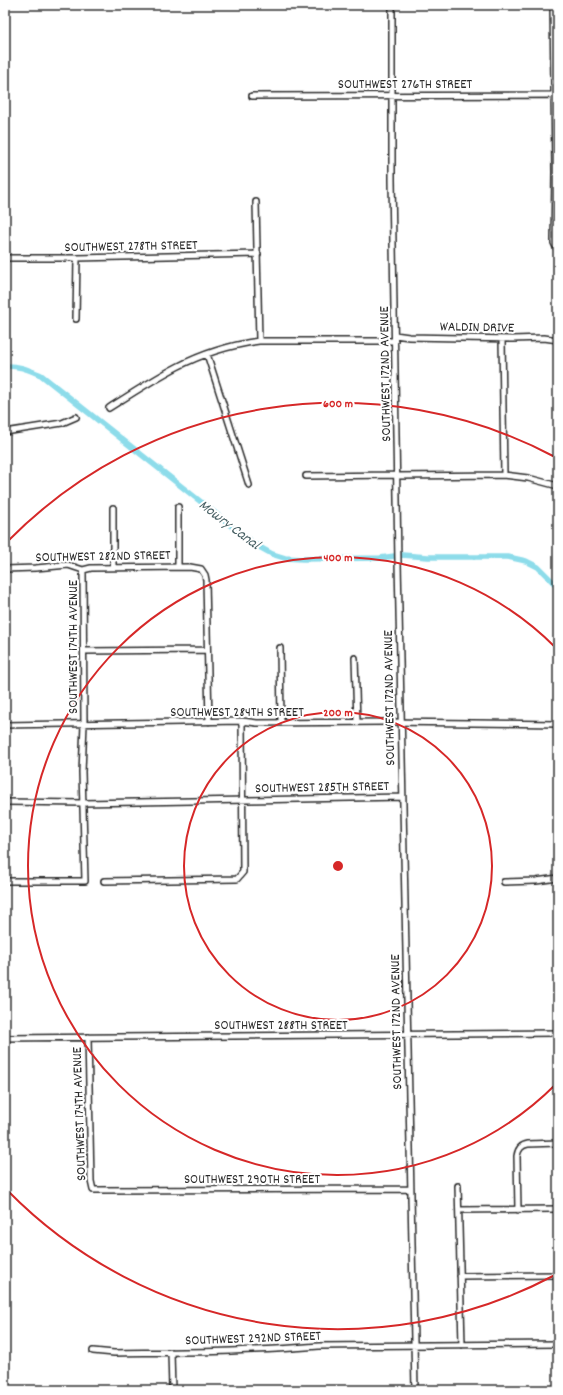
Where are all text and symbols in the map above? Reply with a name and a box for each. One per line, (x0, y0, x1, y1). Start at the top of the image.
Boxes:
street label: SOUTHWEST 276TH STREET (338, 75, 473, 95)
street label: SOUTHWEST 278TH STREET (64, 236, 198, 258)
street label: SOUTHWEST 172ND AVENUE (375, 305, 397, 442)
street label: WALDIN DRIVE (440, 317, 515, 339)
text: 600 m (323, 396, 353, 413)
water label: Mowry Canal (193, 495, 265, 557)
street label: SOUTHWEST 282ND STREET (35, 546, 171, 568)
text: 400 m (323, 550, 353, 567)
street label: SOUTHWEST 174TH AVENUE (64, 579, 84, 714)
street label: SOUTHWEST 172ND AVENUE (379, 629, 401, 766)
street label: SOUTHWEST 284TH STREET (170, 703, 304, 723)
text: 200 m (323, 705, 353, 722)
street label: SOUTHWEST 285TH STREET (255, 777, 390, 799)
centre of rings (331, 859, 345, 873)
street label: SOUTHWEST 172ND AVENUE (386, 953, 408, 1090)
street label: SOUTHWEST 288TH STREET (214, 1016, 348, 1036)
street label: SOUTHWEST 174TH AVENUE (68, 1046, 92, 1181)
street label: SOUTHWEST 290TH STREET (184, 1170, 320, 1190)
street label: SOUTHWEST 292ND STREET (185, 1327, 322, 1351)

